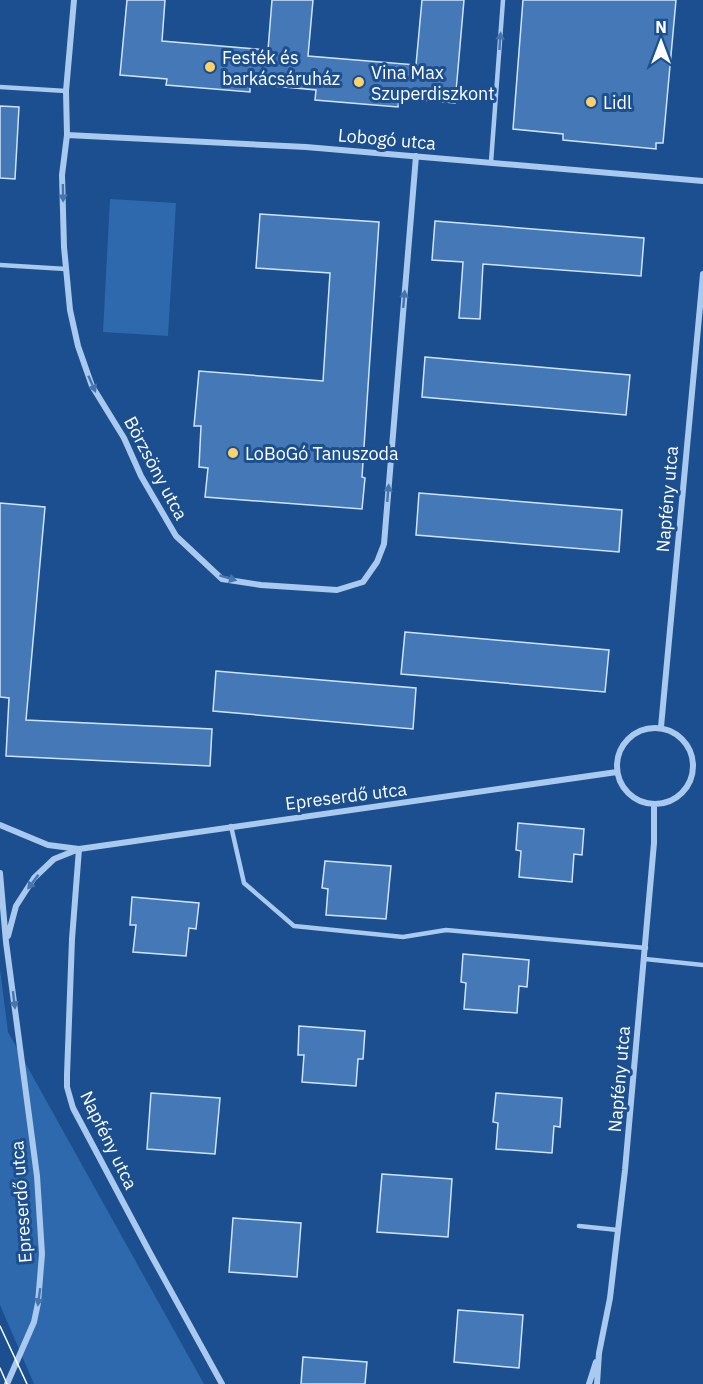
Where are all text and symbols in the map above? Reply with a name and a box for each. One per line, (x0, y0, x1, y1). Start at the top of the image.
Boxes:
north arrow (631, 12, 691, 72)
text: N (655, 17, 667, 37)
one-way arrow (495, 32, 505, 51)
place label: Festék és barkácsáruház (222, 46, 340, 90)
marker: Festék és barkácsáruház (203, 60, 217, 74)
place label: Vina Max Szuperdiszkont (371, 61, 495, 105)
marker: Vina Max Szuperdiszkont (352, 75, 366, 89)
place label: Lidl (603, 91, 632, 114)
marker: Lidl (584, 95, 598, 109)
street label: Lobogó utca (337, 123, 437, 155)
one-way arrow (58, 184, 67, 203)
one-way arrow (399, 290, 409, 309)
one-way arrow (87, 376, 97, 394)
street label: Börzsöny utca (119, 412, 193, 524)
place label: LoBoGó Tanuszoda (245, 442, 399, 465)
street label: Napfény utca (651, 444, 683, 553)
marker: LoBoGó Tanuszoda (226, 446, 240, 460)
one-way arrow (383, 484, 393, 503)
one-way arrow (219, 574, 237, 583)
street label: Epreserdő utca (284, 777, 409, 815)
one-way arrow (26, 874, 39, 890)
one-way arrow (9, 990, 18, 1009)
street label: Napfény utca (603, 1024, 635, 1133)
street label: Napfény utca (75, 1087, 143, 1193)
street label: Epreserdő utca (5, 1140, 37, 1264)
one-way arrow (34, 1287, 43, 1306)

